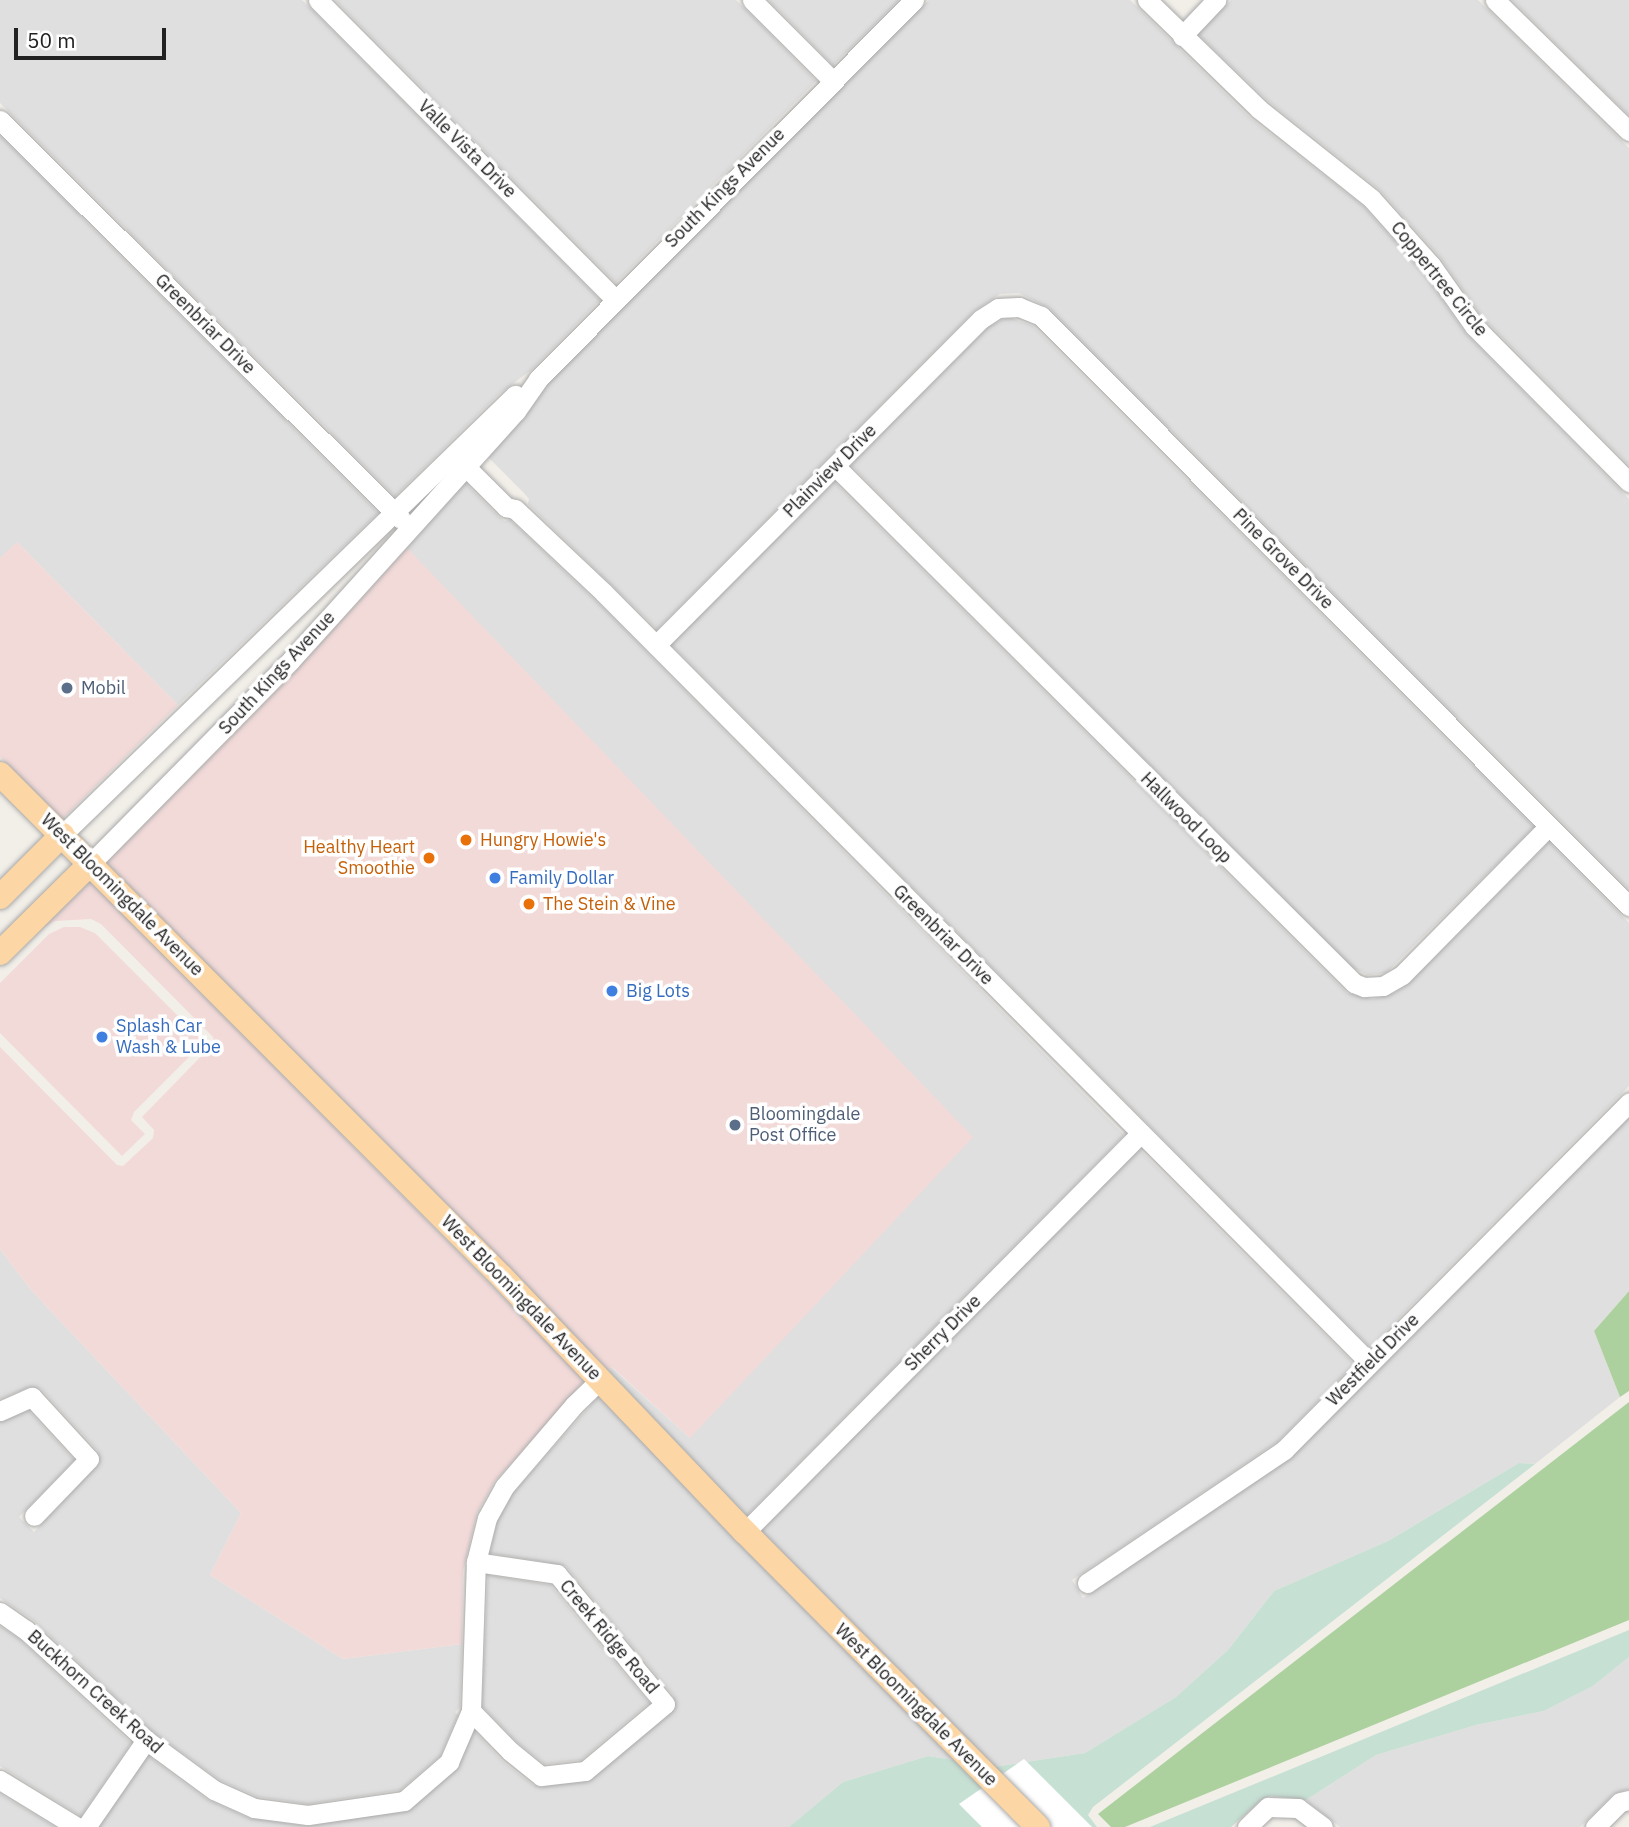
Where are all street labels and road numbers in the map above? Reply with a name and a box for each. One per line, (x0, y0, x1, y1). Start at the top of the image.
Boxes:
street label: Valle Vista Drive (413, 95, 521, 203)
street label: South Kings Avenue (661, 124, 789, 252)
street label: Coppertree Circle (1386, 217, 1492, 341)
street label: Greenbriar Drive (150, 269, 260, 379)
street label: Plainview Drive (779, 420, 881, 522)
street label: Pine Grove Drive (1228, 504, 1338, 614)
street label: South Kings Avenue (214, 607, 340, 739)
street label: Hallwood Loop (1136, 768, 1236, 868)
street label: West Bloomingdale Avenue (36, 809, 208, 981)
street label: Greenbriar Drive (888, 880, 998, 990)
street label: West Bloomingdale Avenue (437, 1211, 605, 1385)
street label: Sherry Drive (900, 1290, 986, 1376)
street label: Westfield Drive (1322, 1309, 1424, 1411)
street label: Creek Ridge Road (555, 1575, 663, 1699)
street label: West Bloomingdale Avenue (830, 1619, 1002, 1791)
street label: Buckhorn Creek Road (23, 1626, 167, 1758)

